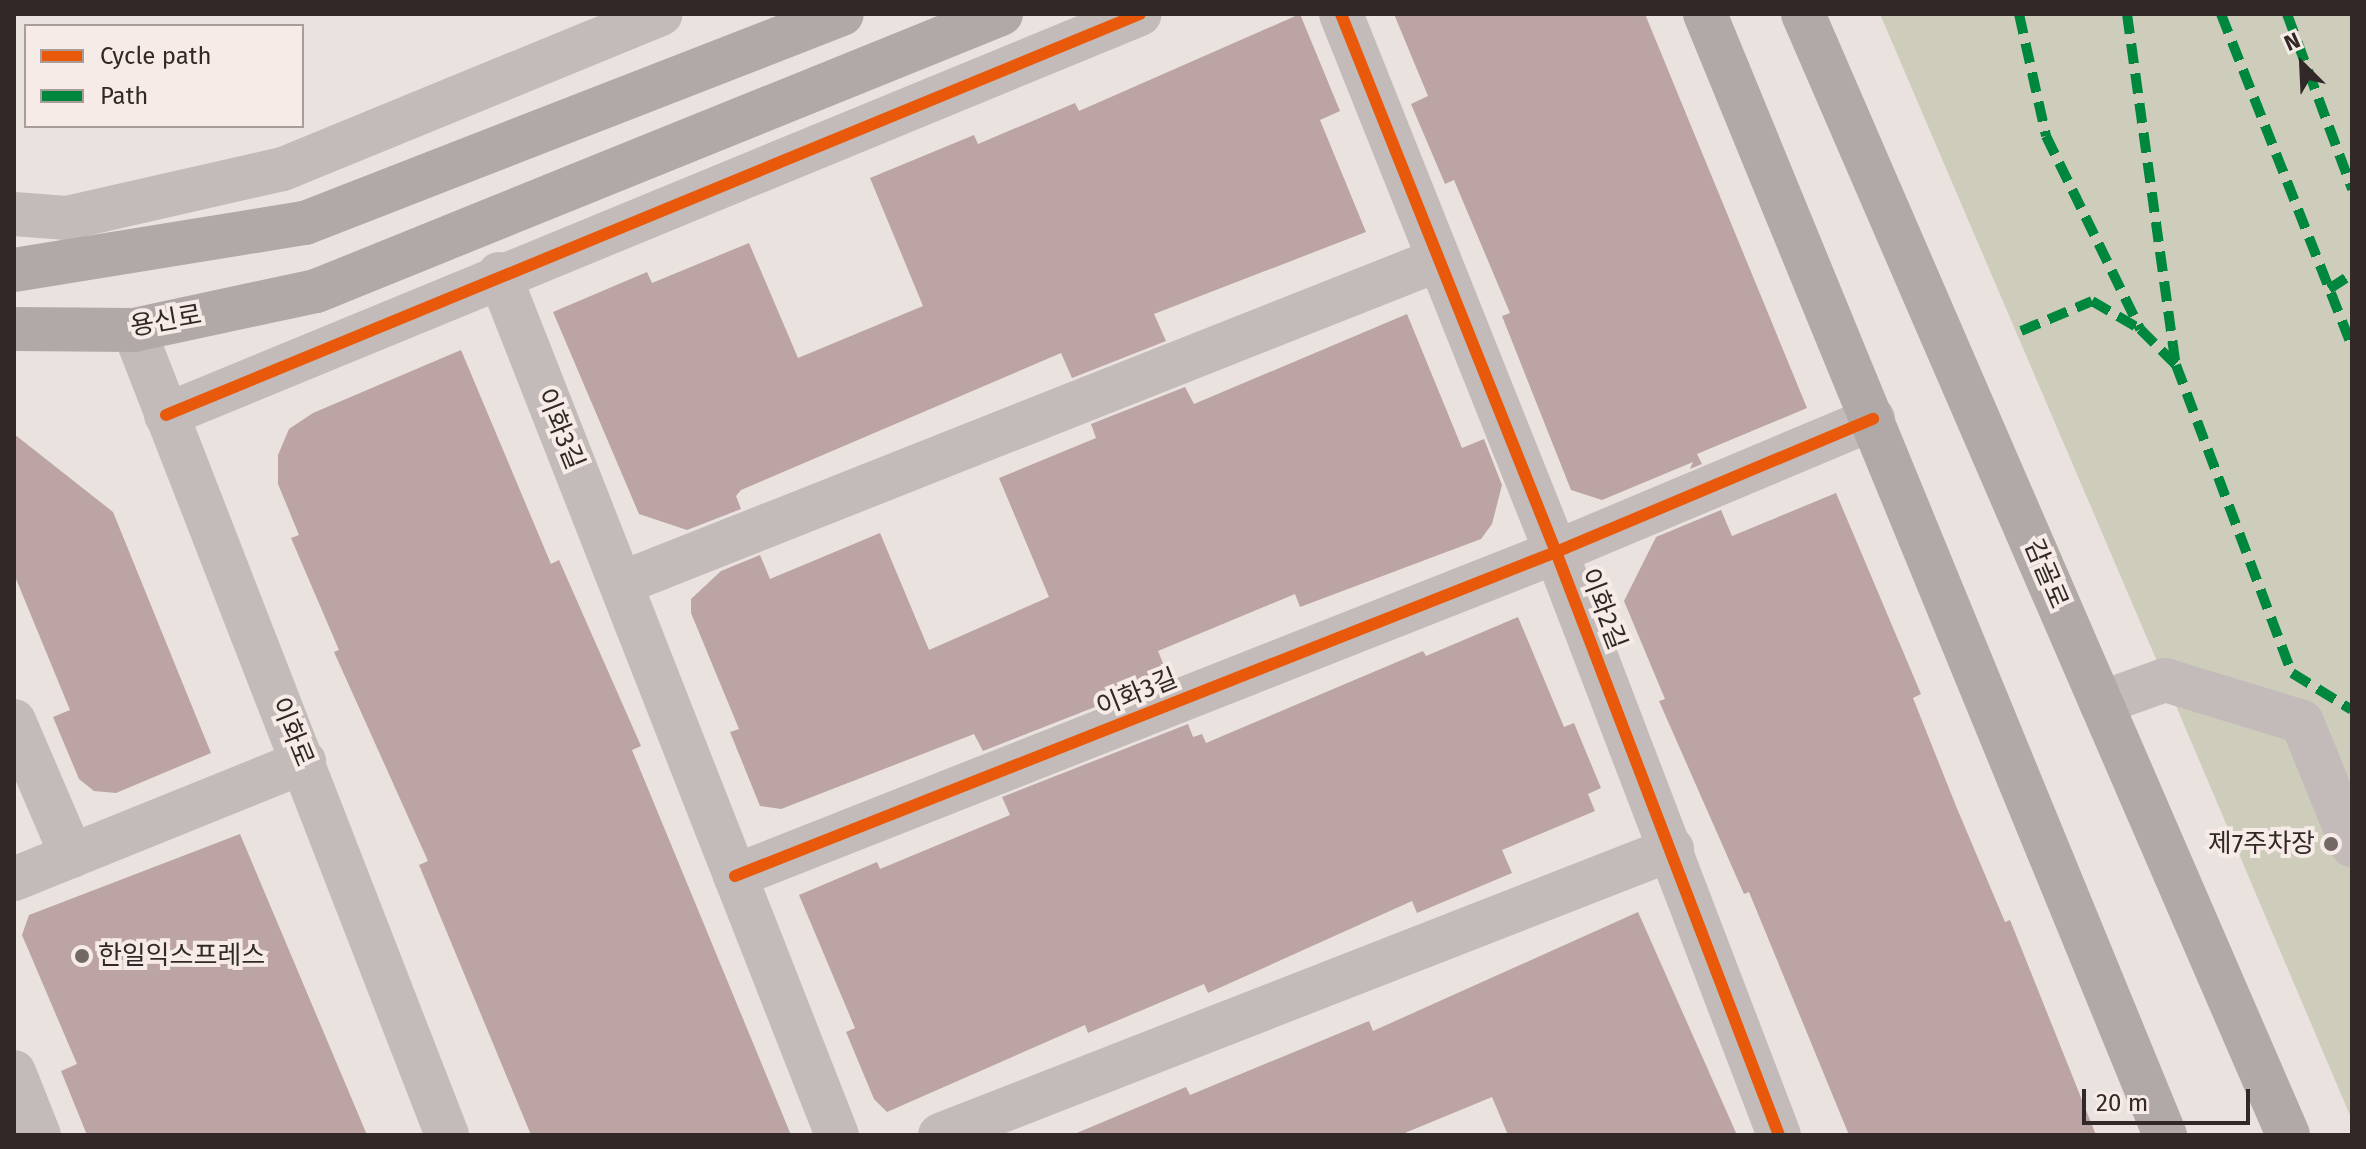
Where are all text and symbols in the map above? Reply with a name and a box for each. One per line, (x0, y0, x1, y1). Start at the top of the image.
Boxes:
legend (24, 24, 304, 128)
north arrow (2262, 24, 2342, 104)
text: N (2280, 26, 2304, 57)
text: Cycle path (100, 42, 212, 70)
text: Path (100, 82, 148, 110)
street label: 용신로 (128, 299, 204, 343)
street label: 이화3길 (530, 384, 590, 474)
street label: 감골로 (2018, 535, 2074, 613)
street label: 이화2길 (1573, 564, 1633, 654)
street label: 이화3길 (1092, 663, 1182, 723)
street label: 이화로 (264, 693, 320, 771)
place label: 제7주차장 (2208, 828, 2315, 860)
marker: 제7주차장 (2322, 835, 2340, 853)
place label: 한일익스프레스 (98, 940, 265, 972)
marker: 한일익스프레스 (73, 947, 91, 965)
scale bar (2086, 1073, 2254, 1123)
text: 20 m (2096, 1089, 2148, 1117)

